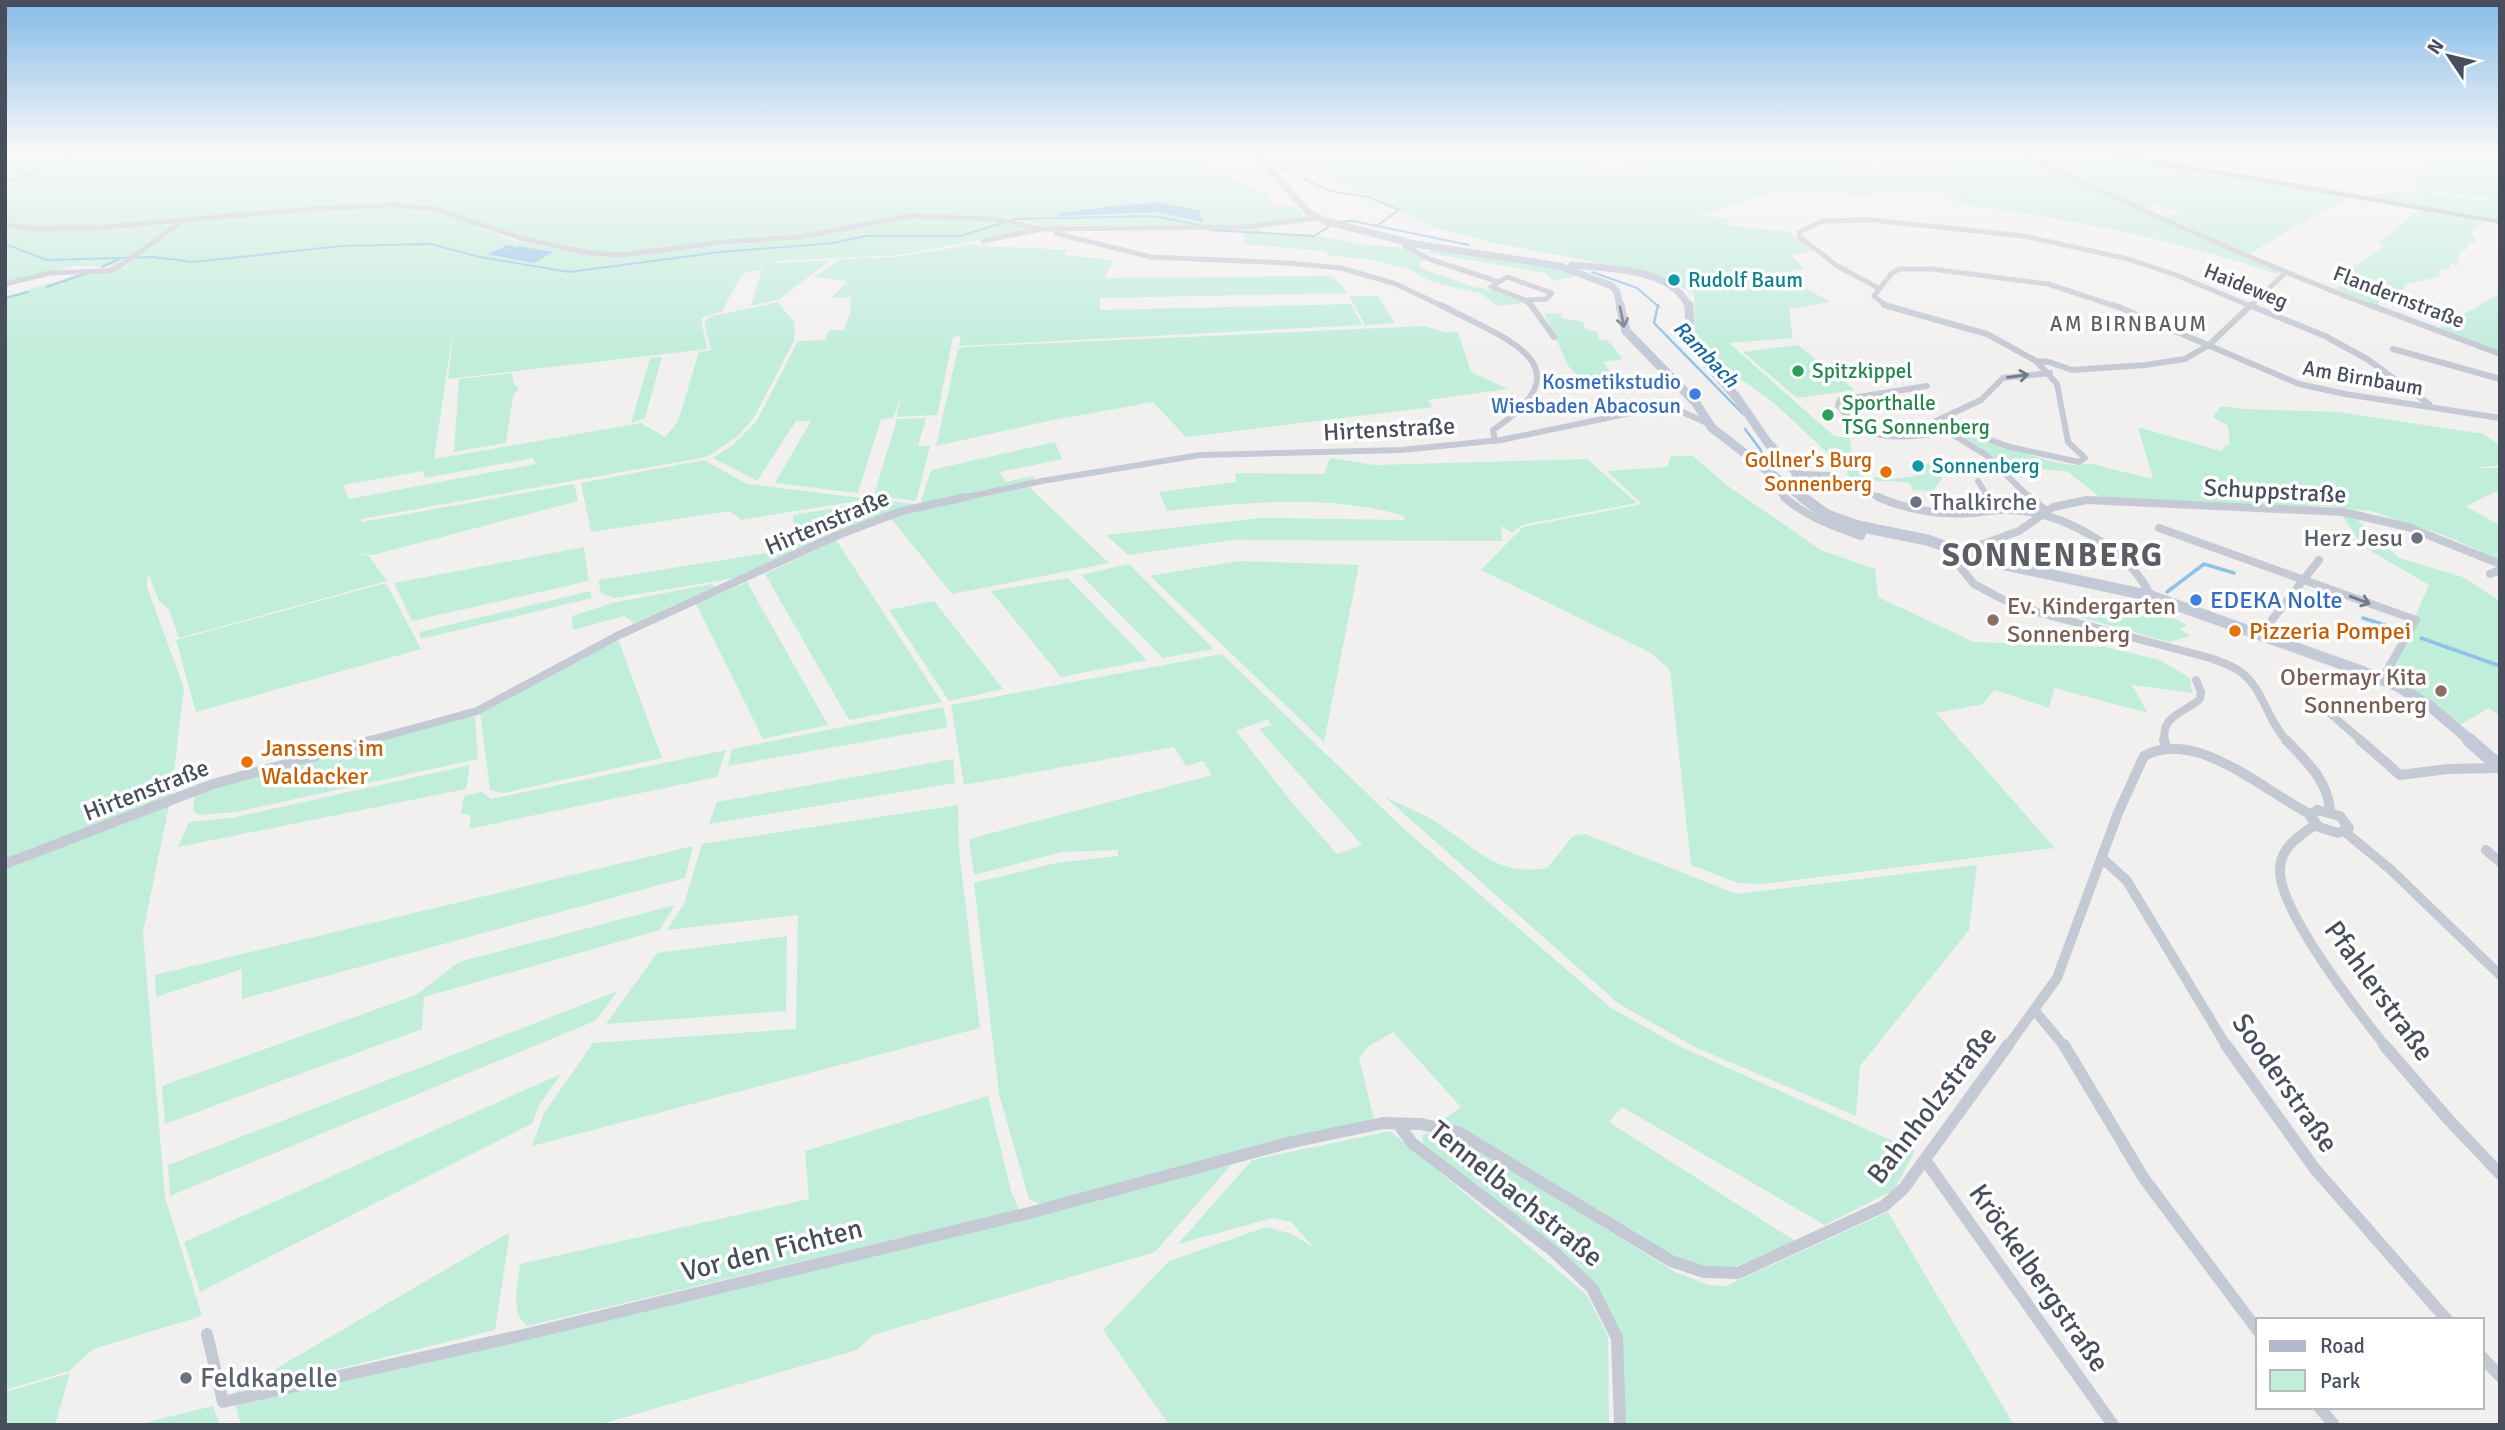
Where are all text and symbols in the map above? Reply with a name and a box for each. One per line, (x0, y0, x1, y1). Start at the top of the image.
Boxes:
north arrow (2414, 21, 2484, 91)
text: N (2422, 35, 2450, 59)
street label: Haideweg (2200, 257, 2292, 315)
street label: Flandernstraße (2330, 260, 2468, 334)
place label: Rudolf Baum (1688, 267, 1803, 293)
marker: Rudolf Baum (1666, 272, 1682, 288)
one-way arrow (1615, 305, 1629, 328)
district label: AM BIRNBAUM (2050, 311, 2208, 337)
water label: Rambach (1668, 315, 1745, 393)
street label: Am Birnbaum (2301, 355, 2425, 401)
place label: Spitzkippel (1812, 358, 1912, 384)
marker: Spitzkippel (1790, 363, 1806, 379)
place label: Kosmetikstudio Wiesbaden Abacosun (1491, 369, 1681, 419)
one-way arrow (2007, 370, 2029, 383)
marker: Kosmetikstudio Wiesbaden Abacosun (1687, 386, 1703, 402)
place label: Sporthalle TSG Sonnenberg (1842, 390, 1990, 440)
marker: Sporthalle TSG Sonnenberg (1820, 407, 1836, 423)
street label: Hirtenstraße (1322, 411, 1456, 447)
place label: Gollner's Burg Sonnenberg (1745, 447, 1872, 497)
place label: Sonnenberg (1932, 453, 2040, 479)
marker: Sonnenberg (1910, 458, 1926, 474)
marker: Gollner's Burg Sonnenberg (1878, 464, 1894, 480)
street label: Schuppstraße (2203, 472, 2347, 510)
street label: Hirtenstraße (760, 482, 894, 562)
place label: Thalkirche (1930, 487, 2037, 517)
marker: Thalkirche (1908, 494, 1924, 510)
place label: Herz Jesu (2303, 523, 2403, 553)
marker: Herz Jesu (2409, 530, 2425, 546)
district label: SONNENBERG (1942, 536, 2164, 575)
place label: EDEKA Nolte (2210, 585, 2343, 615)
place label: Ev. Kindergarten Sonnenberg (2007, 591, 2176, 649)
marker: EDEKA Nolte (2188, 592, 2204, 608)
one-way arrow (2349, 595, 2371, 607)
marker: Ev. Kindergarten Sonnenberg (1985, 612, 2001, 628)
place label: Pizzeria Pompei (2249, 616, 2411, 646)
marker: Pizzeria Pompei (2227, 623, 2243, 639)
place label: Obermayr Kita Sonnenberg (2280, 662, 2427, 720)
marker: Obermayr Kita Sonnenberg (2433, 683, 2449, 699)
place label: Janssens im Waldacker (261, 733, 384, 791)
street label: Hirtenstraße (79, 752, 213, 828)
marker: Janssens im Waldacker (239, 754, 255, 770)
street label: Pfahlerstraße (2317, 914, 2441, 1068)
street label: Sooderstraße (2225, 1007, 2345, 1159)
street label: Bahnholzstraße (1860, 1019, 2004, 1191)
street label: Tennelbachstraße (1422, 1114, 1610, 1274)
street label: Kröckelbergstraße (1962, 1178, 2116, 1378)
street label: Vor den Fichten (678, 1211, 866, 1289)
legend (2256, 1318, 2484, 1409)
text: Road (2320, 1333, 2365, 1359)
place label: Feldkapelle (200, 1361, 338, 1395)
text: Park (2320, 1368, 2361, 1394)
marker: Feldkapelle (178, 1370, 194, 1386)

